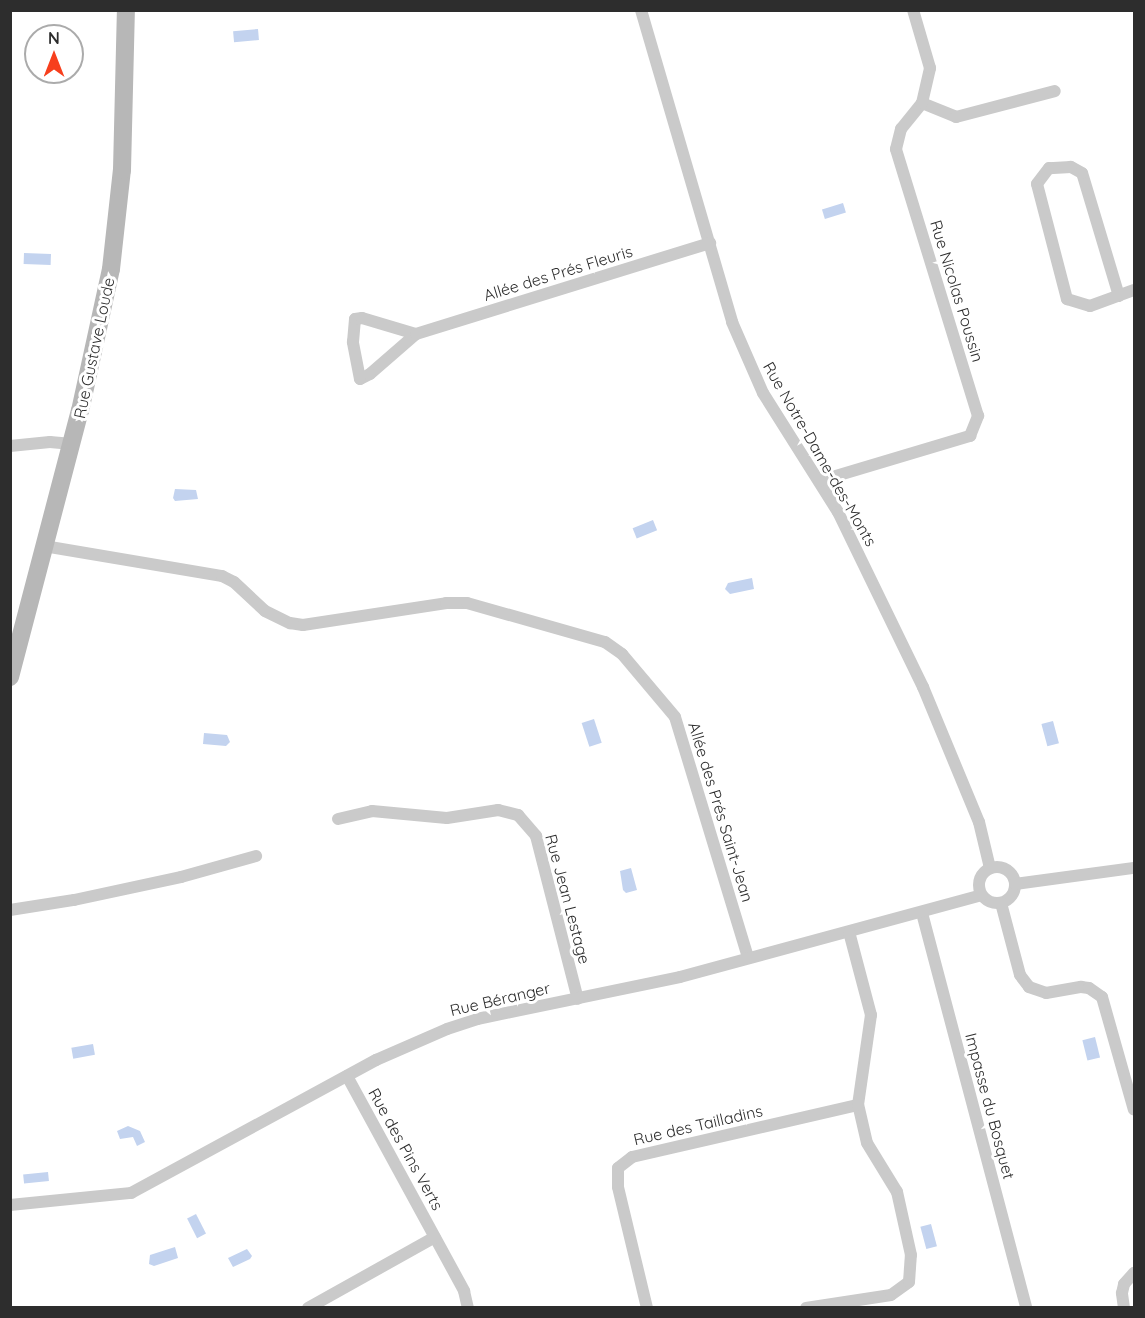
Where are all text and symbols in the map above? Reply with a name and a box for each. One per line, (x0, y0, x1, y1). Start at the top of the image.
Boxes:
north arrow (24, 24, 84, 84)
text: N (48, 28, 60, 48)
street label: Rue Nicolas Poussin (926, 218, 988, 364)
street label: Allée des Prés Fleuris (481, 241, 635, 305)
street label: Rue Gustave Loude (70, 276, 118, 420)
street label: Rue Notre-Dame-des-Monts (759, 358, 881, 550)
street label: Allée des Prés Saint-Jean (684, 720, 758, 904)
street label: Rue Jean Lestage (541, 832, 595, 966)
street label: Rue Béranger (448, 978, 552, 1020)
street label: Impasse du Bosquet (961, 1031, 1019, 1181)
street label: Rue des Pins Verts (365, 1085, 447, 1213)
street label: Rue des Tailladins (632, 1101, 764, 1149)

